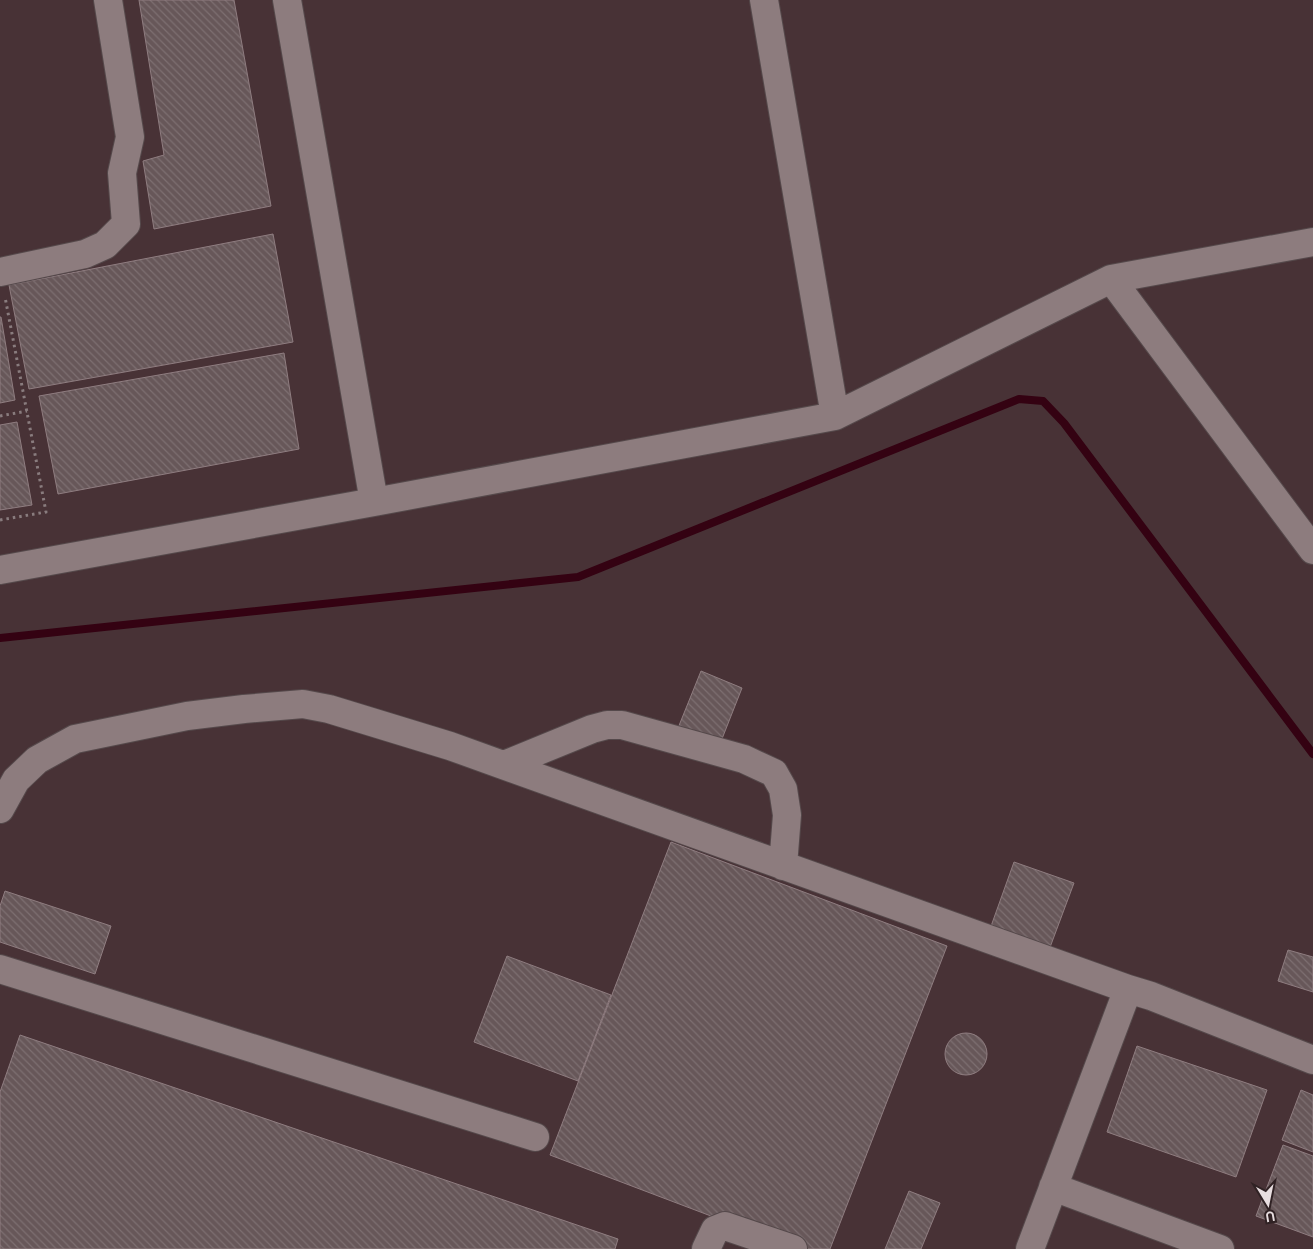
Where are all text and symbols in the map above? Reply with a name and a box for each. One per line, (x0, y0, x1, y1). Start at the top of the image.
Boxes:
north arrow (1243, 1179, 1293, 1229)
text: U (1264, 1207, 1276, 1226)

